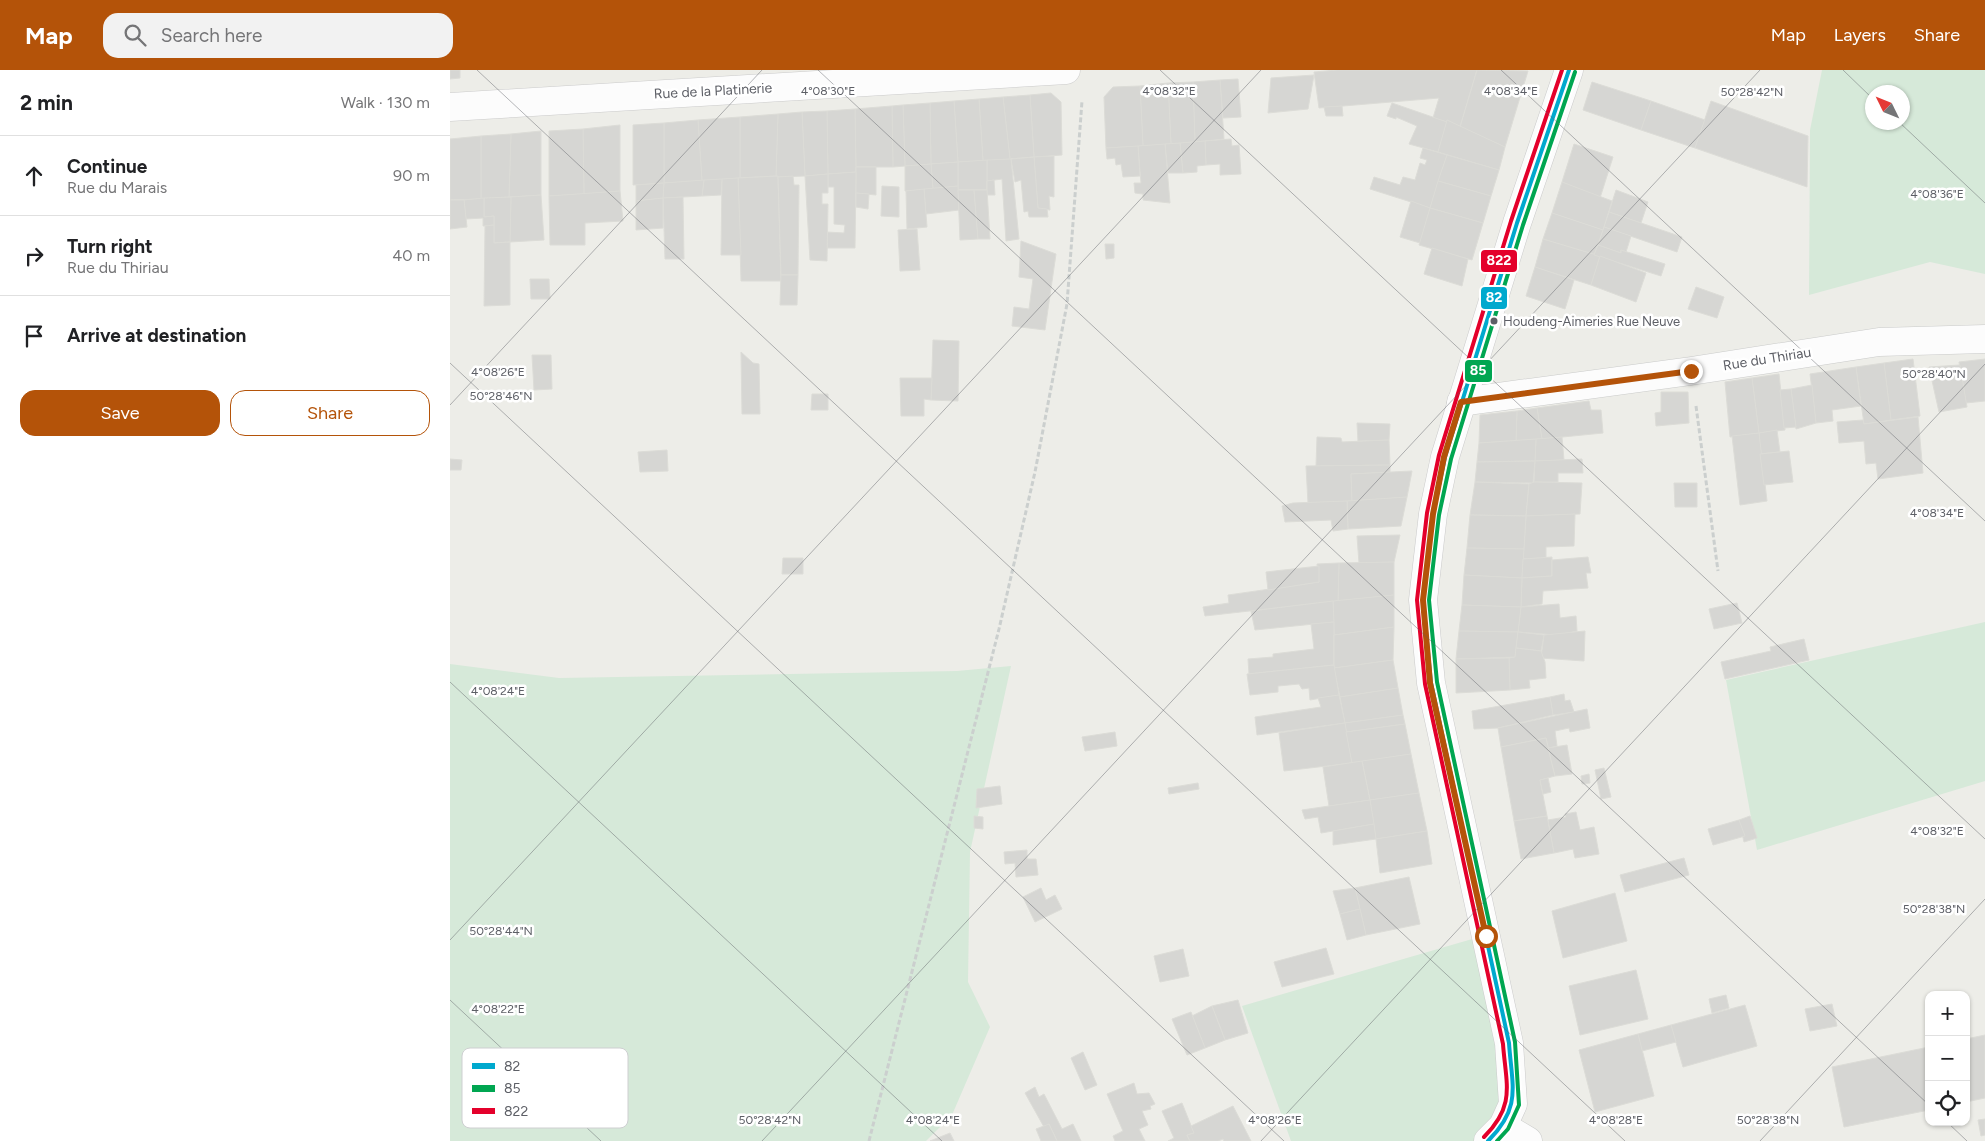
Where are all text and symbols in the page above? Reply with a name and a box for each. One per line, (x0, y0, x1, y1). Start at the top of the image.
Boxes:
search box (103, 13, 453, 58)
text: Map (25, 21, 73, 50)
icon: search (121, 21, 149, 49)
text: Search here (161, 24, 262, 47)
text: Map (1771, 24, 1806, 46)
text: Layers (1834, 24, 1886, 46)
text: Share (1914, 24, 1960, 46)
street label: Rue de la Platinerie (653, 79, 773, 103)
text: 4°08'30"E (801, 84, 855, 98)
text: 4°08'32"E (1142, 84, 1196, 98)
text: 4°08'34"E (1484, 84, 1538, 98)
text: 50°28'42"N (1721, 85, 1783, 99)
north arrow (1865, 85, 1910, 130)
text: 2 min (20, 90, 73, 115)
text: Walk · 130 m (341, 93, 430, 112)
text: Continue (67, 155, 147, 178)
icon: ahead (20, 162, 48, 190)
text: 90 m (393, 166, 430, 185)
text: Rue du Marais (67, 178, 167, 197)
text: 4°08'36"E (1910, 187, 1964, 201)
text: Turn right (67, 235, 153, 258)
icon: right (20, 242, 48, 270)
text: 40 m (392, 246, 430, 265)
line badge: 822 (1480, 249, 1518, 273)
text: 822 (1487, 252, 1511, 269)
text: Rue du Thiriau (67, 258, 169, 277)
line badge: 82 (1480, 286, 1508, 310)
text: 82 (1486, 289, 1502, 306)
place label: Houdeng-Aimeries Rue Neuve (1503, 314, 1680, 329)
marker: Houdeng-Aimeries Rue Neuve (1489, 316, 1499, 326)
icon: arrive (20, 322, 48, 350)
text: Arrive at destination (67, 324, 246, 347)
street label: Rue du Thiriau (1722, 344, 1812, 374)
line badge: 85 (1464, 359, 1493, 383)
route end (1680, 360, 1703, 383)
text: 85 (1470, 362, 1486, 379)
text: 4°08'26"E (471, 365, 525, 379)
text: 50°28'40"N (1902, 367, 1966, 381)
text: 50°28'46"N (470, 389, 532, 403)
button: Save (20, 390, 220, 436)
button: Share (230, 390, 430, 436)
text: 4°08'34"E (1910, 506, 1964, 520)
text: 4°08'24"E (471, 684, 525, 698)
text: 4°08'32"E (1910, 824, 1964, 838)
text: 50°28'38"N (1903, 902, 1965, 916)
text: 50°28'44"N (469, 924, 533, 938)
route start (1475, 925, 1498, 948)
map controls (1925, 991, 1970, 1126)
button: + (1925, 991, 1970, 1036)
text: 4°08'22"E (471, 1002, 525, 1016)
button: − (1925, 1036, 1970, 1081)
legend (462, 1048, 628, 1128)
text: 82 (504, 1058, 520, 1075)
text: 85 (504, 1080, 521, 1097)
button: locate (1925, 1081, 1970, 1126)
text: 822 (504, 1103, 528, 1120)
text: 50°28'42"N (739, 1113, 801, 1127)
text: 4°08'24"E (906, 1113, 960, 1127)
text: 4°08'26"E (1248, 1113, 1302, 1127)
text: 4°08'28"E (1589, 1113, 1643, 1127)
text: 50°28'38"N (1737, 1113, 1799, 1127)

